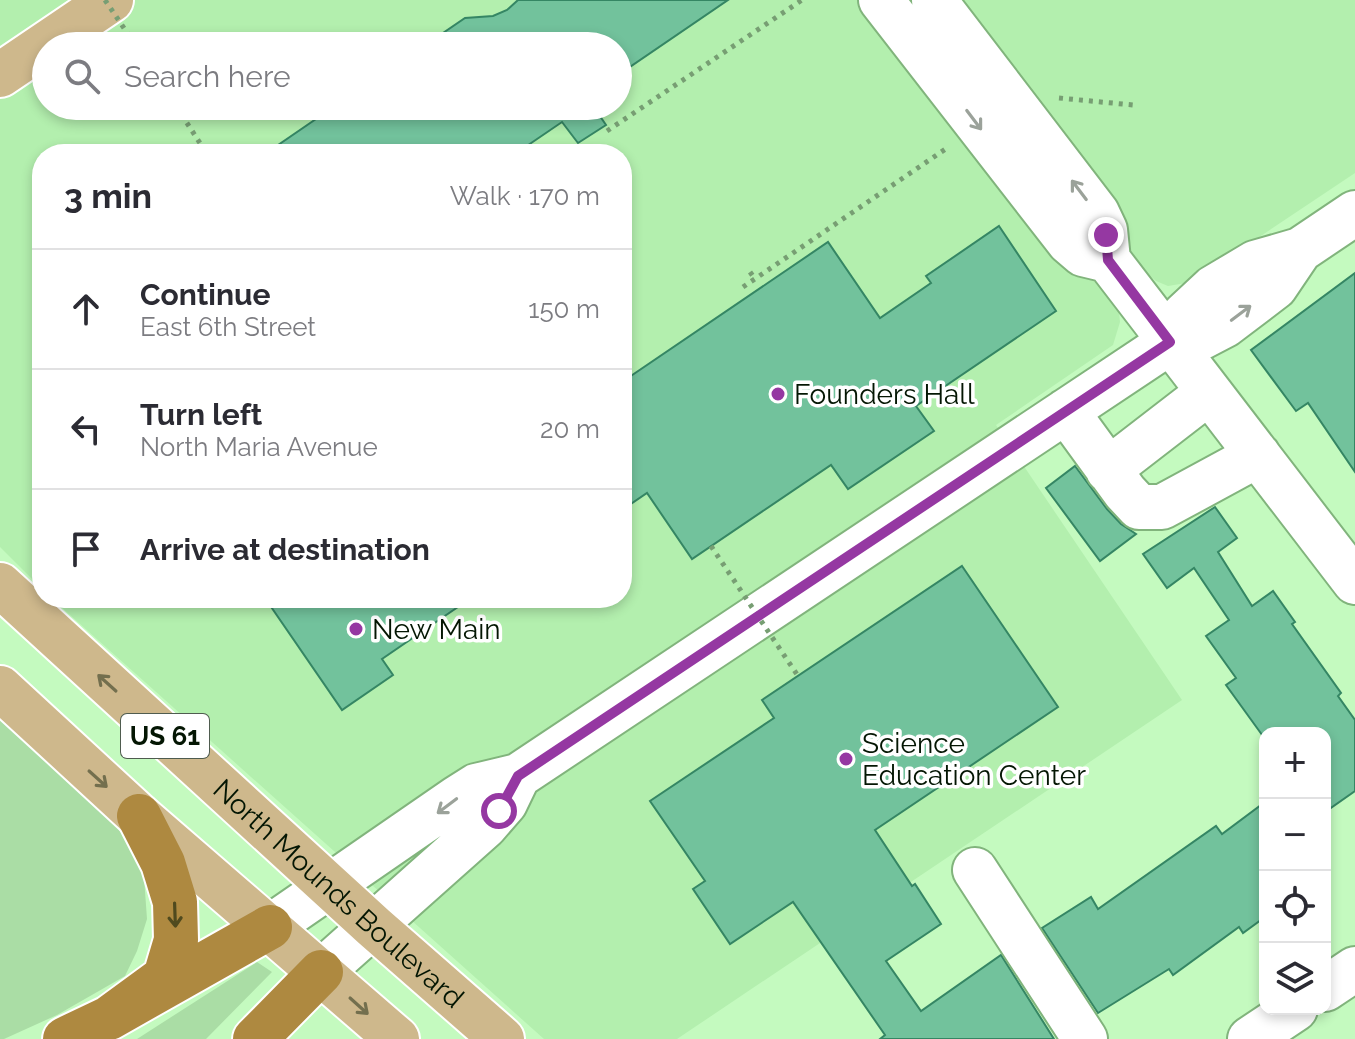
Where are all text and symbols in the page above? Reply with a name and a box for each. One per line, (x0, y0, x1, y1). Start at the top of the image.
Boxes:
search box (32, 32, 632, 120)
icon: search (60, 54, 104, 98)
text: Search here (124, 59, 291, 94)
one-way arrow (965, 109, 982, 130)
text: 3 min (64, 176, 152, 216)
one-way arrow (1071, 180, 1088, 201)
text: Walk · 170 m (450, 181, 600, 211)
route end (1088, 217, 1124, 253)
text: Continue (140, 277, 271, 312)
icon: ahead (64, 287, 108, 331)
text: 150 m (528, 294, 600, 324)
one-way arrow (1229, 305, 1251, 321)
text: East 6th Street (140, 312, 316, 342)
place label: Founders Hall (794, 378, 975, 411)
marker: Founders Hall (769, 385, 787, 403)
text: Turn left (140, 397, 262, 432)
icon: left (64, 407, 108, 451)
text: 20 m (540, 414, 600, 444)
text: North Maria Avenue (140, 432, 378, 462)
icon: arrive (64, 527, 108, 571)
text: Arrive at destination (140, 532, 430, 567)
place label: New Main (372, 613, 501, 646)
marker: New Main (347, 620, 365, 638)
one-way arrow (98, 674, 118, 692)
road number: US 61 (121, 714, 209, 758)
place label: Science Education Center (862, 727, 1086, 792)
map controls (1259, 727, 1331, 1015)
button: + (1259, 727, 1331, 799)
marker: Science Education Center (837, 750, 855, 768)
one-way arrow (88, 770, 108, 788)
street label: North Mounds Boulevard (207, 773, 470, 1015)
route start (481, 793, 517, 829)
one-way arrow (436, 797, 458, 814)
button: − (1259, 799, 1331, 871)
button: locate (1259, 871, 1331, 943)
one-way arrow (168, 901, 183, 928)
button: layers (1259, 943, 1331, 1015)
one-way arrow (348, 996, 368, 1014)

